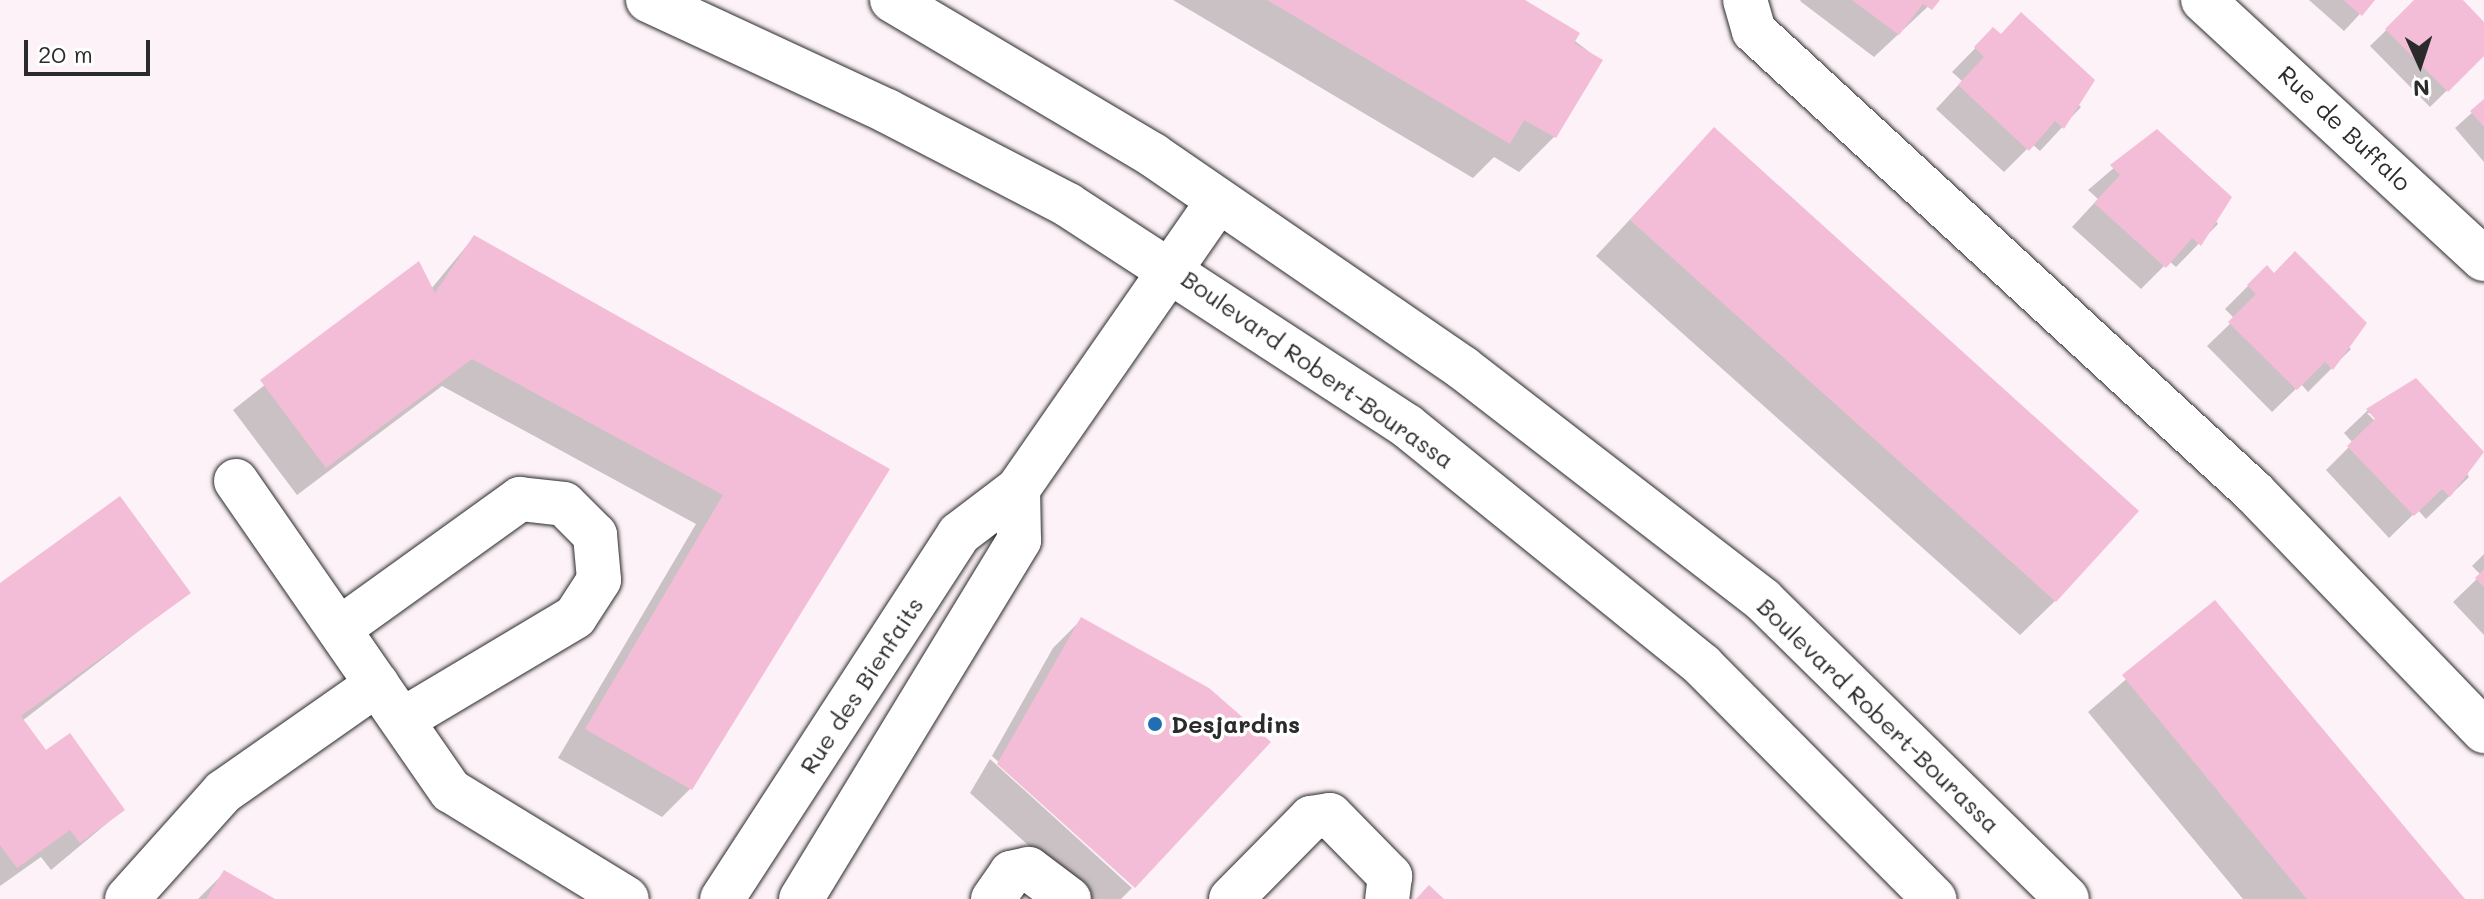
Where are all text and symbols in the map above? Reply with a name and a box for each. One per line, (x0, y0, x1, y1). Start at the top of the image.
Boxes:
scale bar (28, 24, 154, 74)
north arrow (2380, 24, 2460, 104)
text: 20 m (38, 38, 93, 69)
street label: Rue de Buffalo (2273, 59, 2417, 197)
text: N (2412, 74, 2430, 103)
street label: Boulevard Robert-Bourassa (1176, 264, 1460, 474)
street label: Rue des Bienfaits (793, 591, 929, 779)
street label: Boulevard Robert-Bourassa (1752, 591, 2006, 839)
place label: Desjardins (1171, 710, 1300, 738)
marker: Desjardins (1146, 715, 1164, 733)

